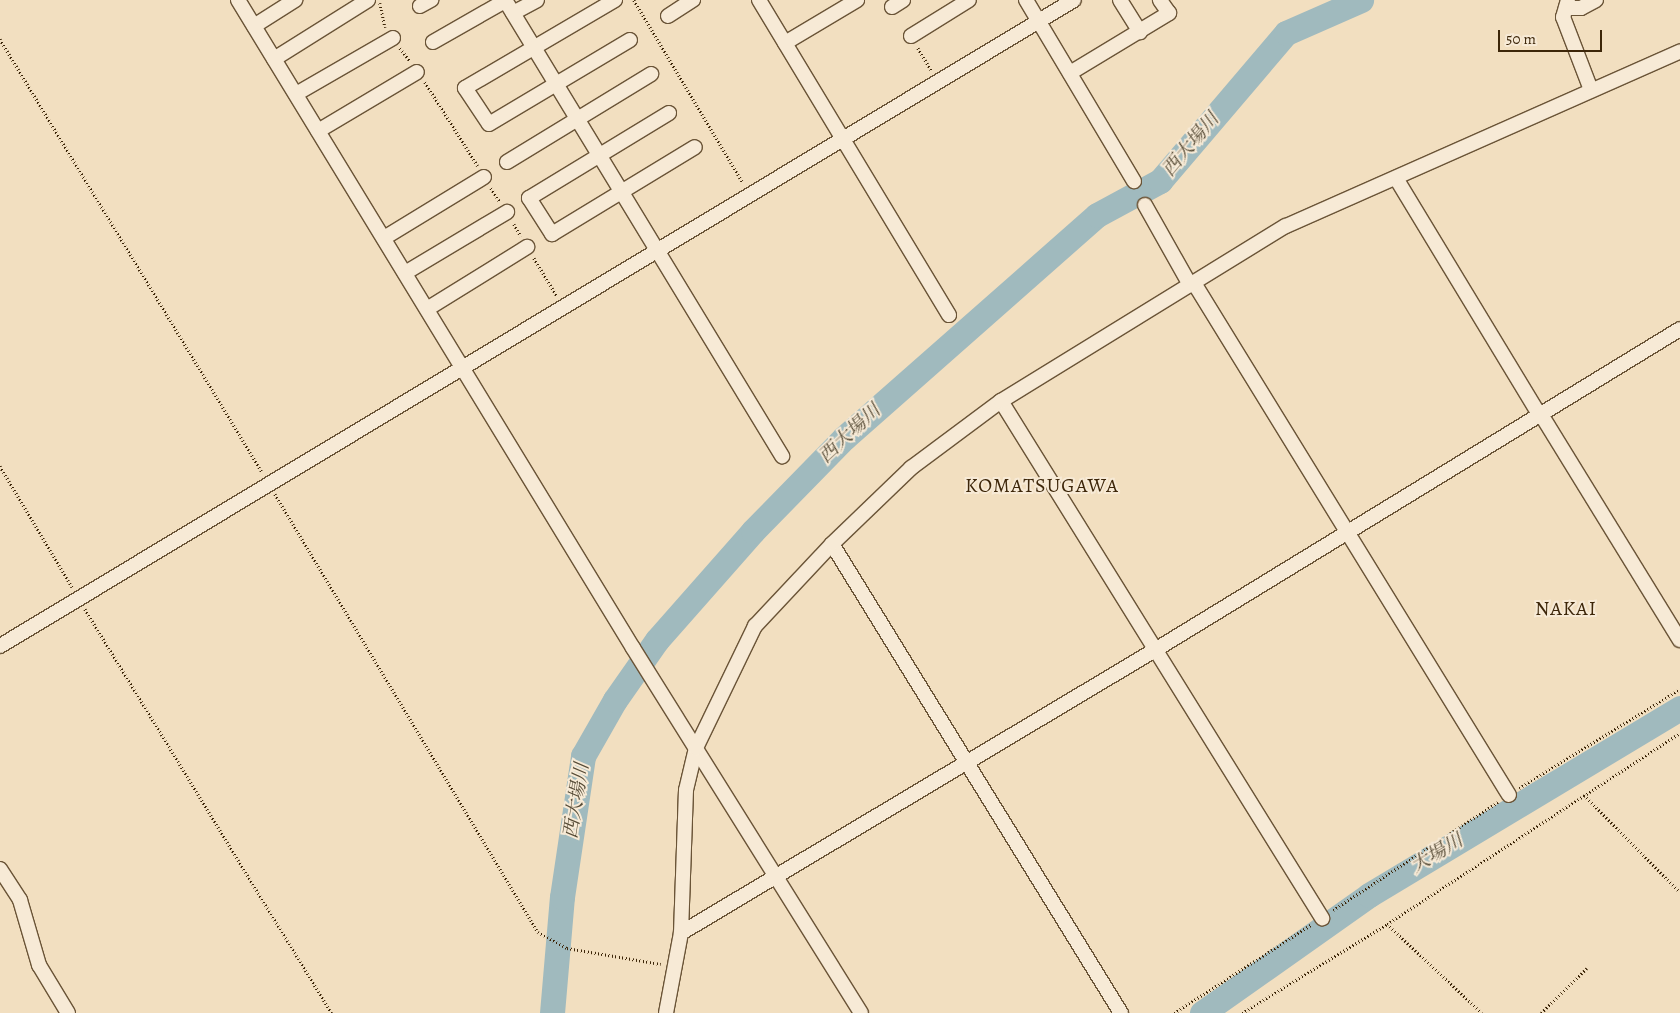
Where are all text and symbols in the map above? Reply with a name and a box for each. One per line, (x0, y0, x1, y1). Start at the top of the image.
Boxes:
scale bar (1500, 20, 1604, 52)
text: 50 m (1506, 29, 1536, 49)
water label: 西大場川 (1158, 109, 1224, 181)
water label: 西大場川 (814, 400, 886, 468)
district label: KOMATSUGAWA (964, 473, 1120, 497)
district label: NAKAI (1534, 596, 1598, 620)
water label: 西大場川 (560, 762, 594, 840)
water label: 大場川 (1407, 830, 1467, 878)

